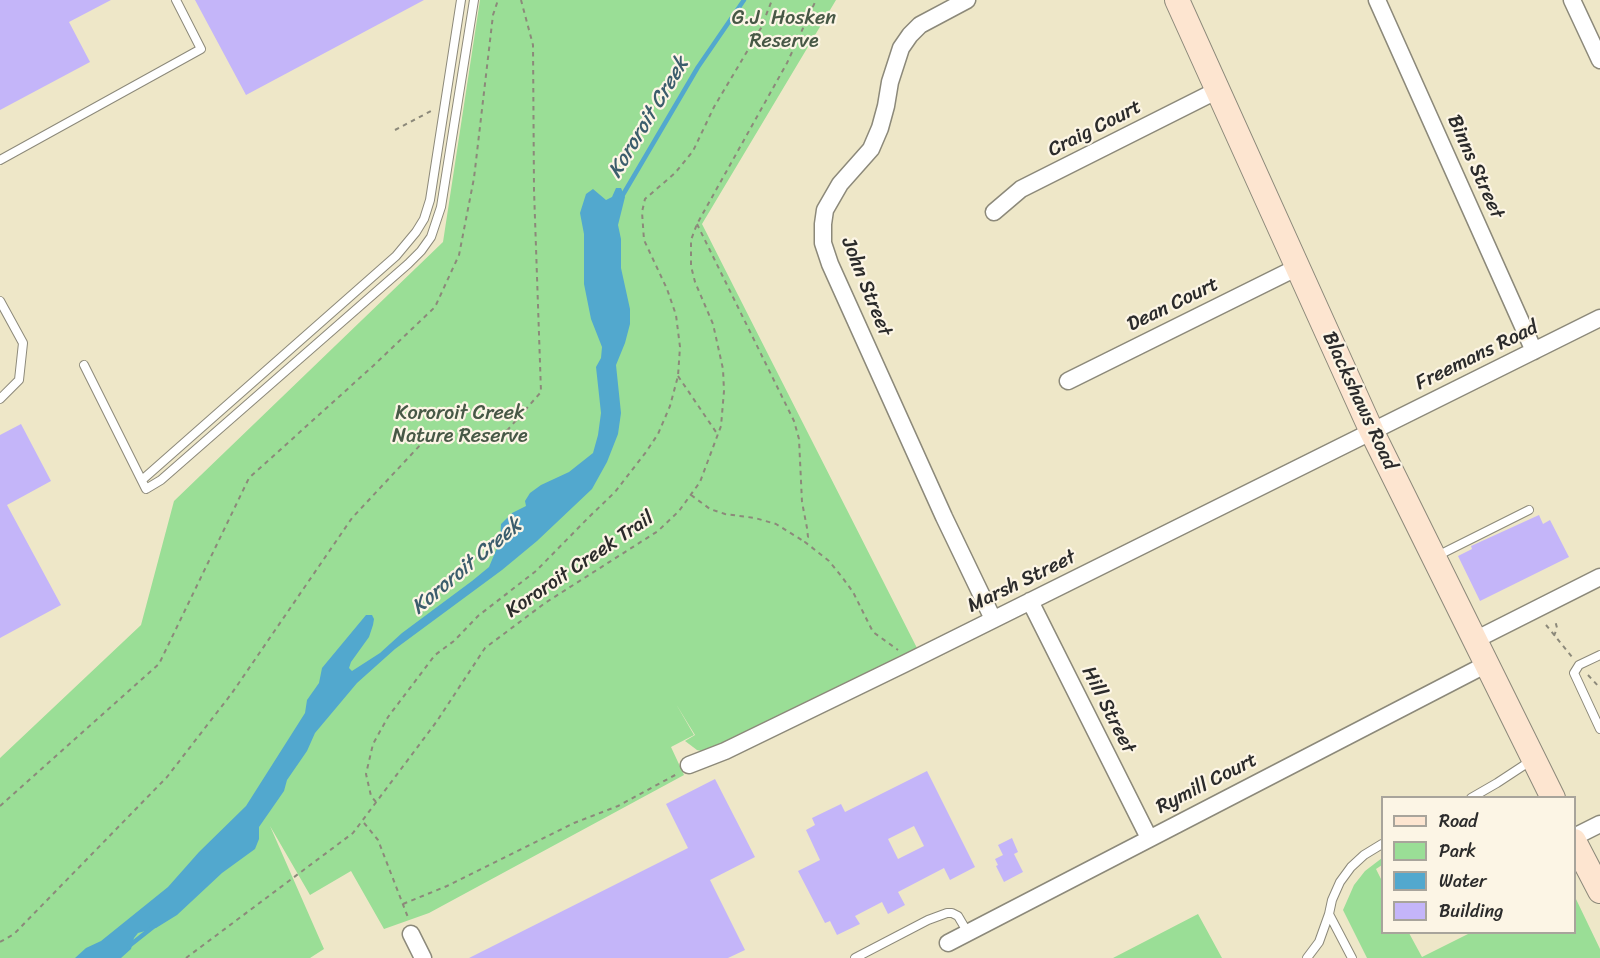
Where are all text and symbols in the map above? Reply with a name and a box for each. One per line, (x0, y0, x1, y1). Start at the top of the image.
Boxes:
park label: G.J. Hosken Reserve (732, 7, 836, 54)
water label: Kororoit Creek (603, 53, 695, 183)
street label: Craig Court (1044, 95, 1146, 163)
street label: Binns Street (1441, 111, 1509, 223)
street label: John Street (835, 234, 897, 340)
street label: Dean Court (1123, 273, 1223, 337)
street label: Freemans Road (1412, 316, 1542, 396)
street label: Blackshaws Road (1316, 328, 1402, 474)
park label: Kororoit Creek Nature Reserve (392, 402, 528, 449)
street label: Kororoit Creek Trail (501, 507, 659, 623)
water label: Kororoit Creek (407, 514, 527, 620)
street label: Marsh Street (964, 545, 1080, 619)
street label: Hill Street (1076, 662, 1140, 758)
street label: Rymill Court (1152, 748, 1262, 820)
legend (1381, 796, 1576, 934)
text: Road (1439, 805, 1478, 837)
text: Park (1439, 835, 1476, 867)
text: Water (1439, 865, 1486, 897)
text: Building (1439, 895, 1503, 927)

